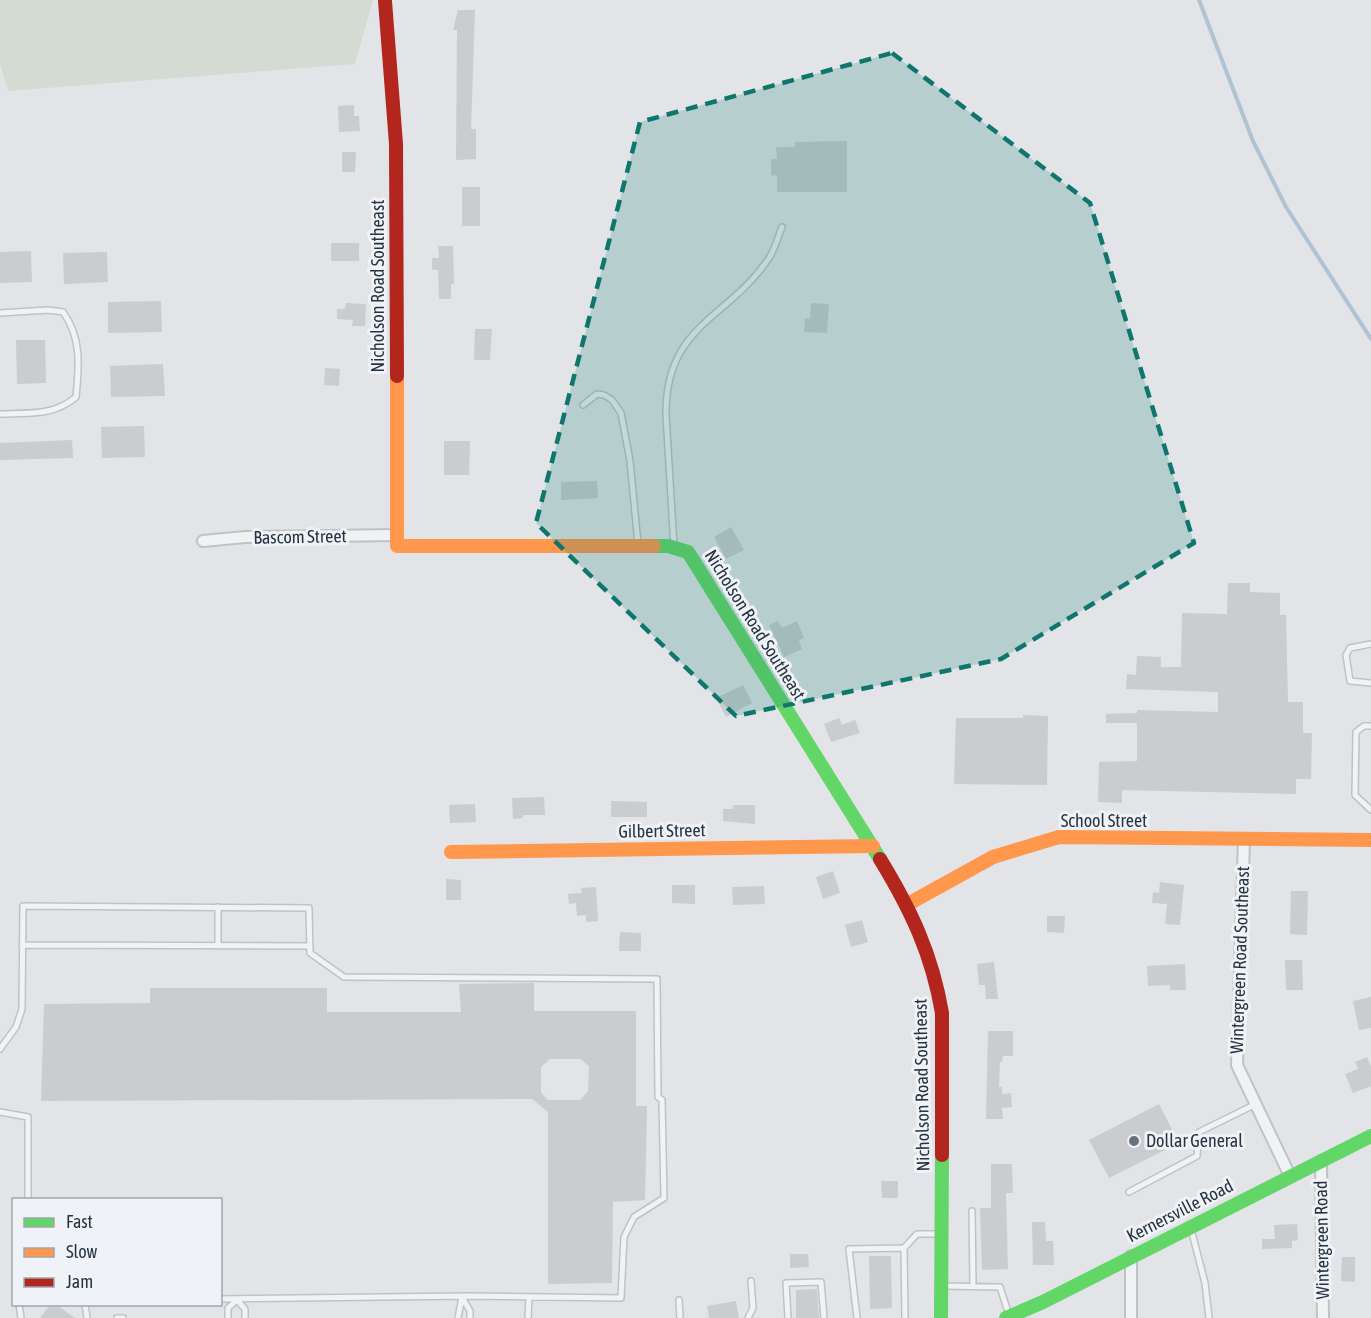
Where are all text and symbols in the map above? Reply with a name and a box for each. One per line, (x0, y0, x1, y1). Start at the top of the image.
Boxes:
street label: Nicholson Road Southeast (367, 200, 388, 372)
street label: Bascom Street (253, 525, 347, 548)
street label: Nicholson Road Southeast (701, 546, 810, 704)
street label: School Street (1061, 810, 1147, 831)
street label: Gilbert Street (618, 819, 706, 842)
street label: Wintergreen Road Southeast (1226, 866, 1253, 1054)
street label: Nicholson Road Southeast (909, 998, 934, 1172)
place label: Dollar General (1146, 1130, 1243, 1151)
marker: Dollar General (1127, 1134, 1141, 1148)
street label: Kernersville Road (1123, 1175, 1236, 1246)
street label: Wintergreen Road (1310, 1180, 1333, 1300)
legend (12, 1198, 222, 1306)
text: Fast (66, 1211, 93, 1232)
text: Slow (66, 1241, 97, 1262)
text: Jam (66, 1271, 93, 1292)

